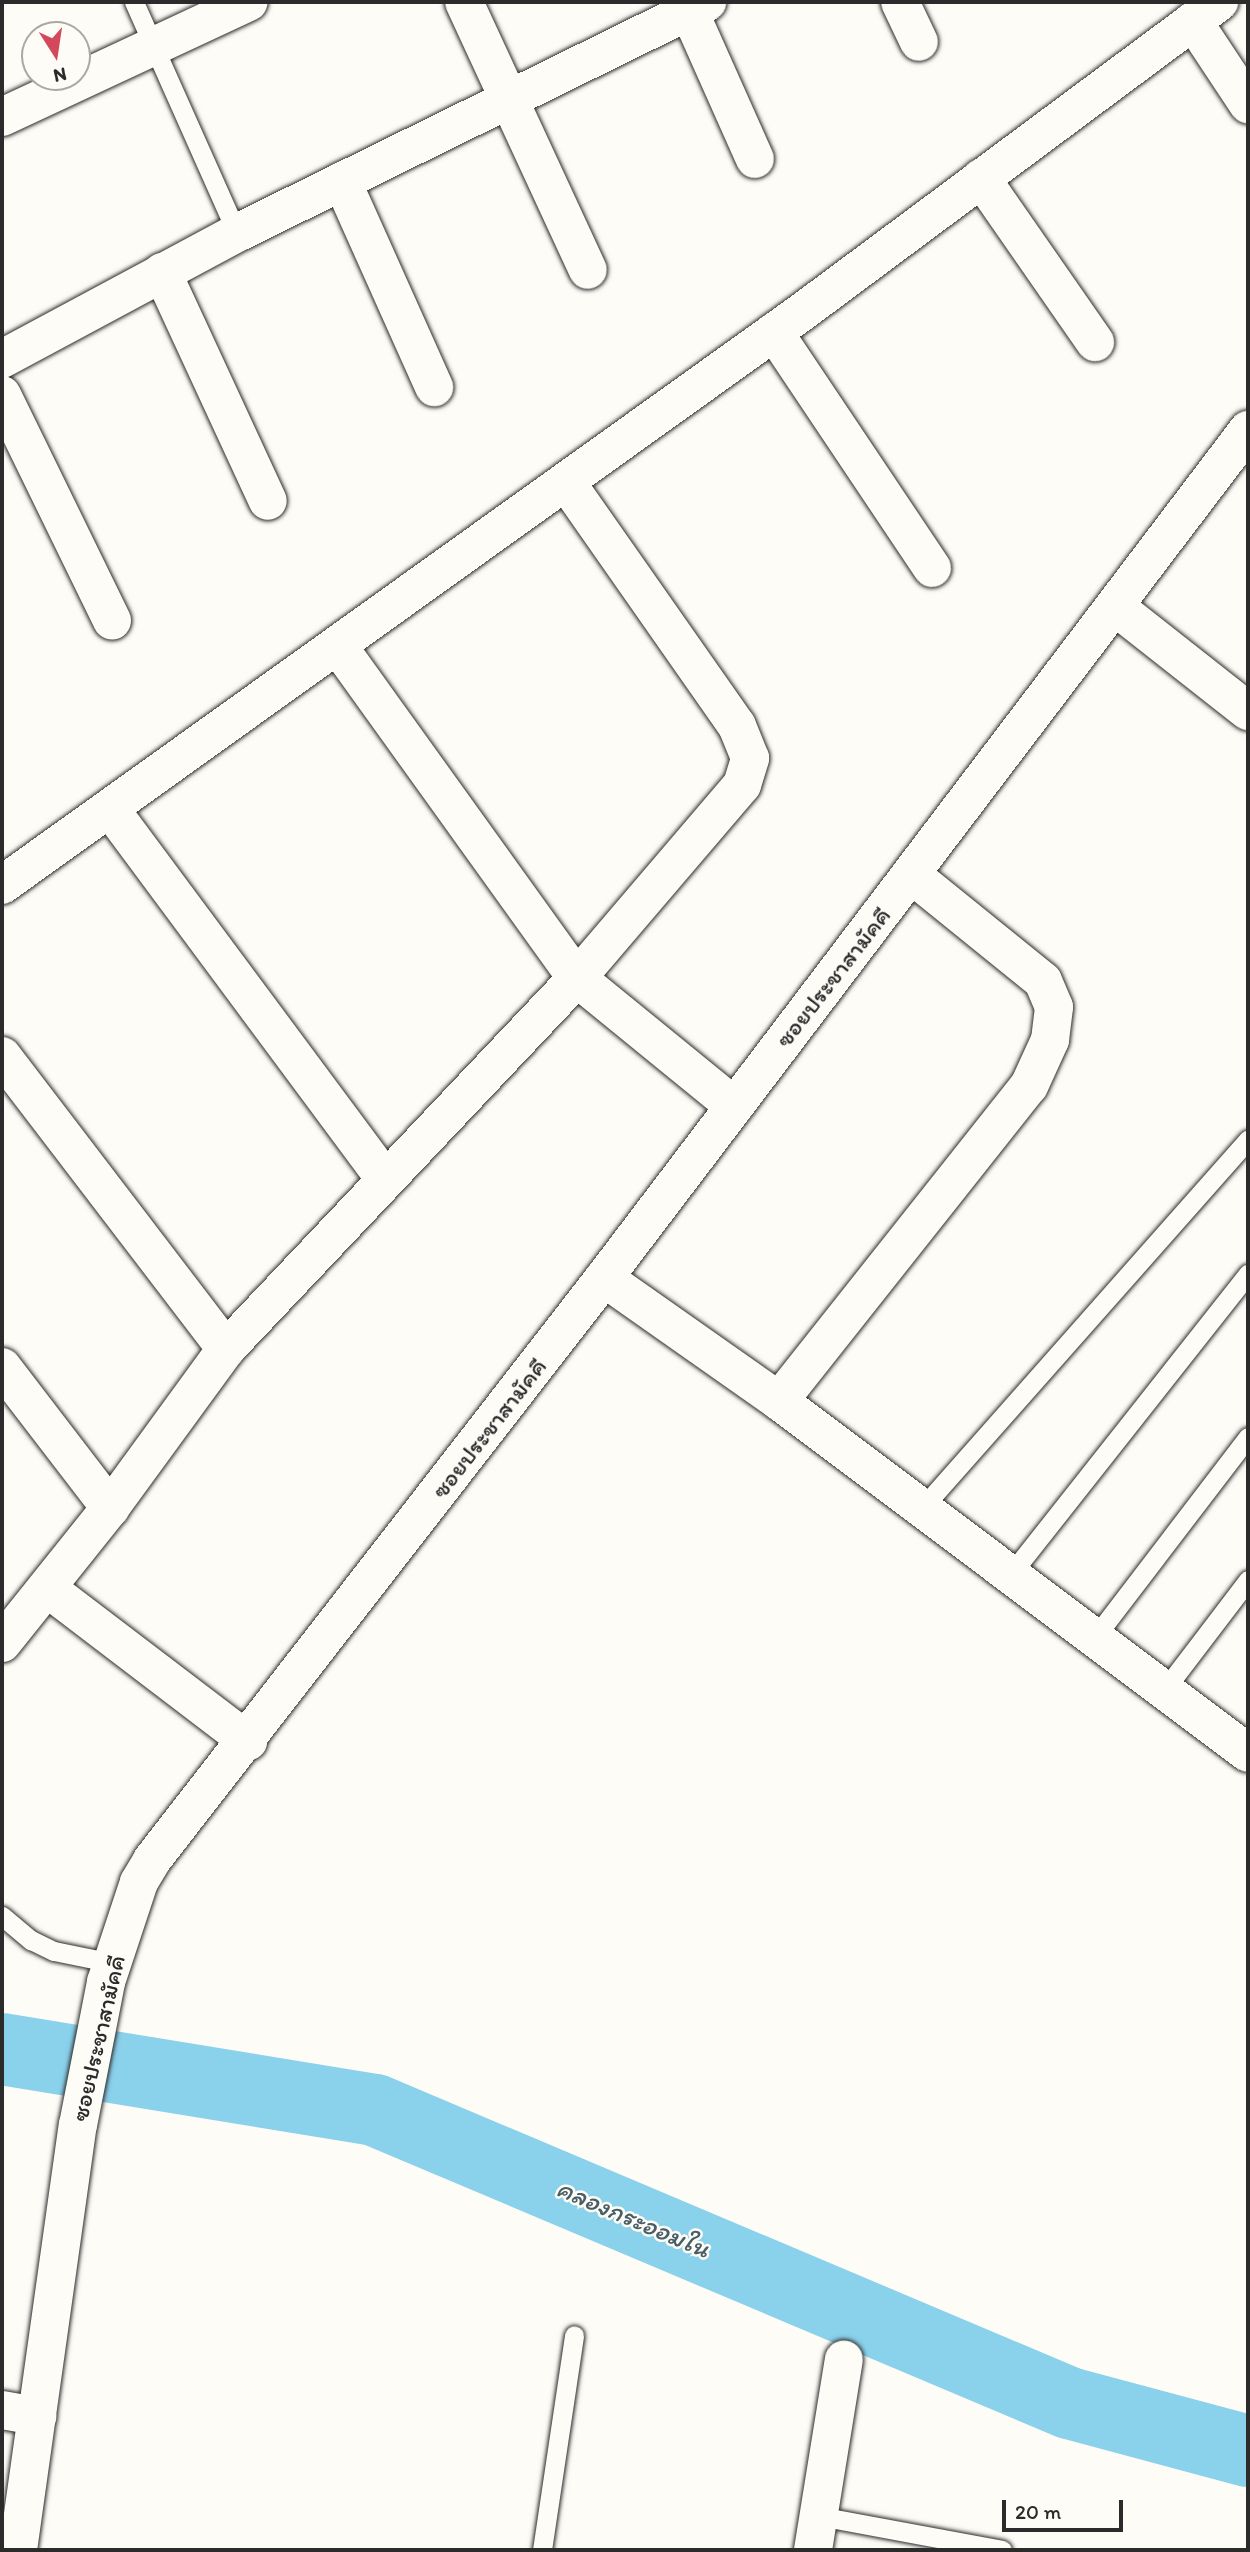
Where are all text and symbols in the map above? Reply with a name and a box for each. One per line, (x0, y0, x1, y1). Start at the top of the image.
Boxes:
north arrow (21, 21, 91, 91)
text: N (51, 62, 69, 88)
street label: ซอยประชาสามัคคี (769, 901, 897, 1053)
street label: ซอยประชาสามัคคี (425, 1352, 553, 1504)
street label: ซอยประชาสามัคคี (65, 1952, 131, 2124)
water label: คลองกระออมใน (552, 2173, 714, 2265)
scale bar (1005, 2486, 1126, 2530)
text: 20 m (1015, 2499, 1061, 2524)

